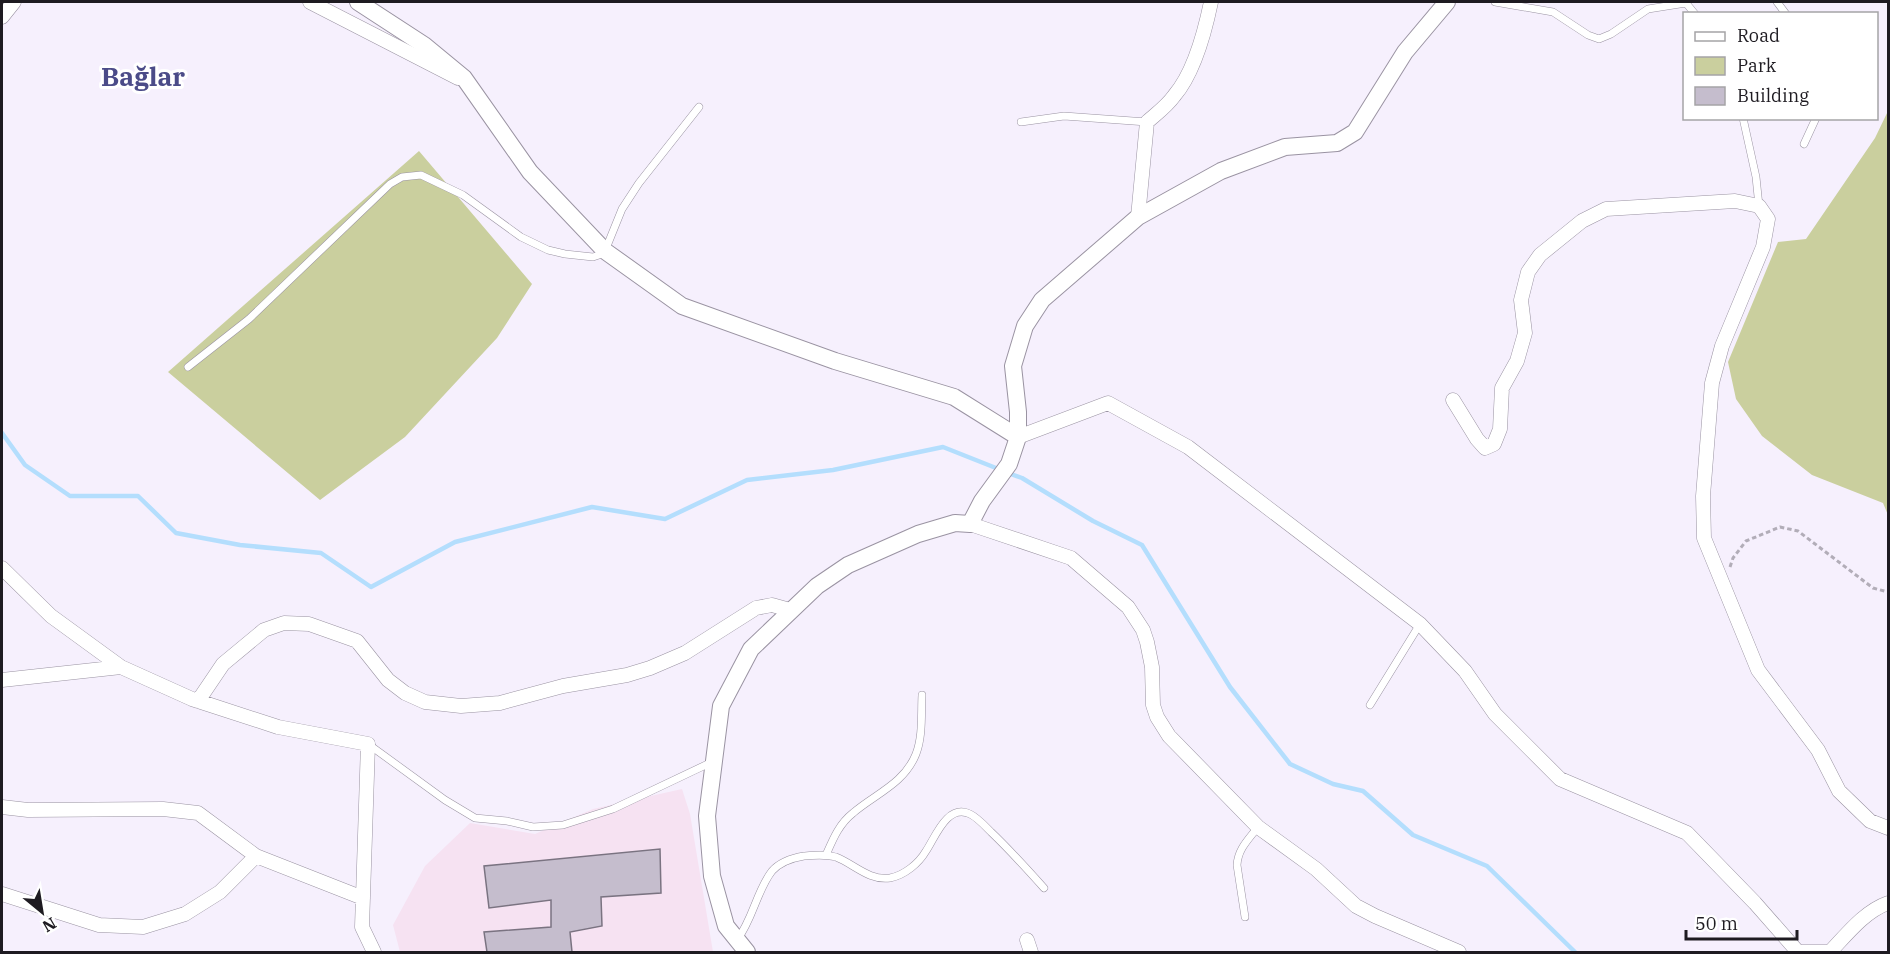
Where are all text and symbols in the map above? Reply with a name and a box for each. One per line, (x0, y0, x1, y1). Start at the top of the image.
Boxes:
legend (1683, 12, 1878, 120)
text: Road (1737, 24, 1780, 47)
text: Park (1737, 54, 1777, 77)
district label: Bağlar (101, 59, 185, 93)
text: Building (1737, 84, 1809, 107)
north arrow (12, 882, 72, 942)
scale bar (1686, 903, 1797, 941)
text: 50 m (1695, 912, 1738, 935)
text: N (39, 913, 60, 937)

